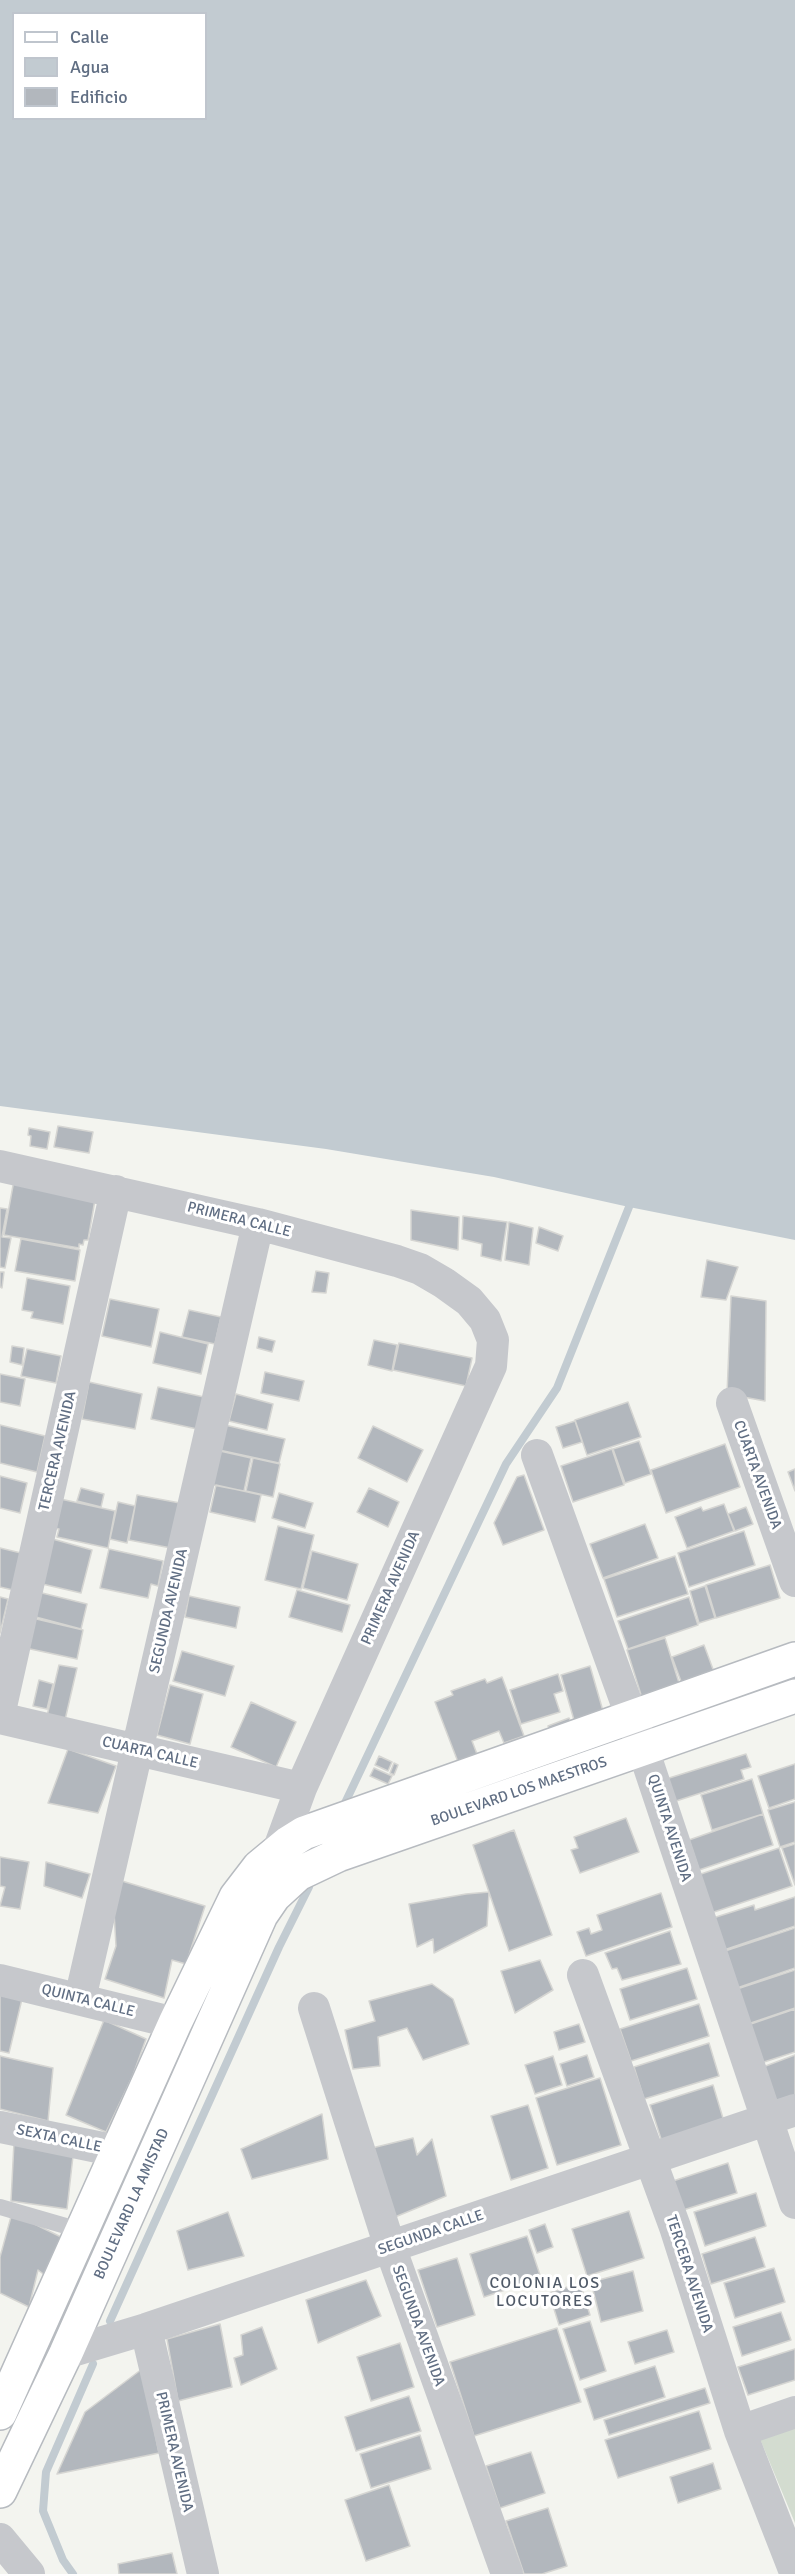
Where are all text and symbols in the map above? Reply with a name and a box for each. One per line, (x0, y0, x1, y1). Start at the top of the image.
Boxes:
legend (12, 12, 207, 120)
text: Calle (70, 26, 109, 48)
text: Agua (70, 56, 109, 78)
text: Edificio (70, 86, 128, 108)
street label: PRIMERA CALLE (185, 1198, 293, 1242)
street label: TERCERA AVENIDA (35, 1389, 81, 1513)
street label: CUARTA AVENIDA (729, 1418, 785, 1532)
street label: PRIMERA AVENIDA (358, 1528, 424, 1648)
street label: SEGUNDA AVENIDA (146, 1547, 192, 1675)
street label: CUARTA CALLE (100, 1733, 200, 1773)
street label: BOULEVARD LOS MAESTROS (429, 1753, 609, 1831)
street label: QUINTA AVENIDA (643, 1772, 695, 1884)
street label: QUINTA CALLE (40, 1981, 136, 2021)
street label: SEXTA CALLE (15, 2121, 103, 2157)
street label: BOULEVARD LA AMISTAD (91, 2126, 173, 2282)
street label: SEGUNDA CALLE (376, 2206, 486, 2260)
street label: TERCERA AVENIDA (662, 2213, 716, 2335)
street label: SEGUNDA AVENIDA (388, 2263, 448, 2389)
district label: COLONIA LOS LOCUTORES (489, 2274, 601, 2312)
street label: PRIMERA AVENIDA (151, 2390, 197, 2514)

